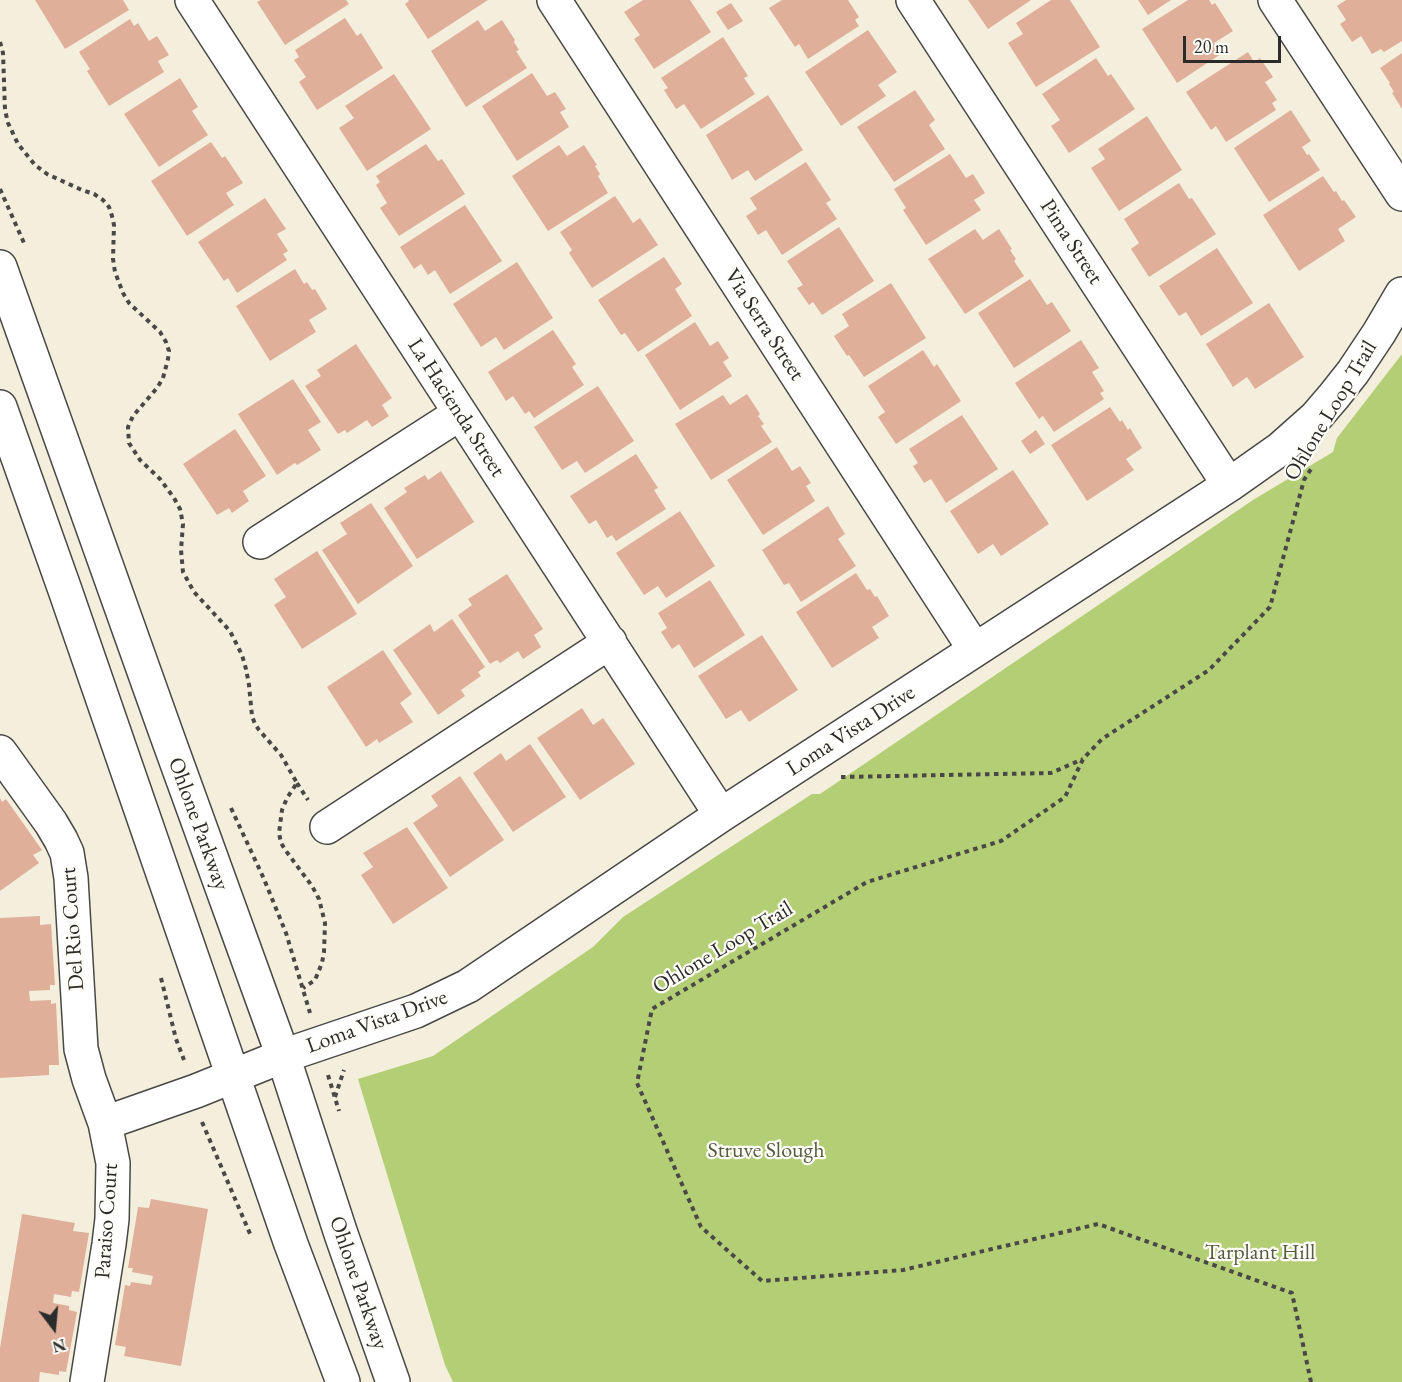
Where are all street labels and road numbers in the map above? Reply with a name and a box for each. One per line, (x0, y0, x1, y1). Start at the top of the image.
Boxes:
street label: Pima Street (1034, 194, 1108, 290)
street label: Via Serra Street (718, 264, 810, 386)
street label: La Hacienda Street (401, 334, 511, 482)
street label: Ohlone Loop Trail (1279, 336, 1383, 486)
street label: Loma Vista Drive (782, 680, 920, 782)
street label: Ohlone Parkway (162, 754, 234, 894)
street label: Del Rio Court (56, 866, 90, 992)
street label: Ohlone Loop Trail (648, 896, 798, 1000)
street label: Loma Vista Drive (303, 984, 451, 1060)
street label: Paraiso Court (90, 1162, 124, 1280)
street label: Ohlone Parkway (323, 1213, 393, 1353)

